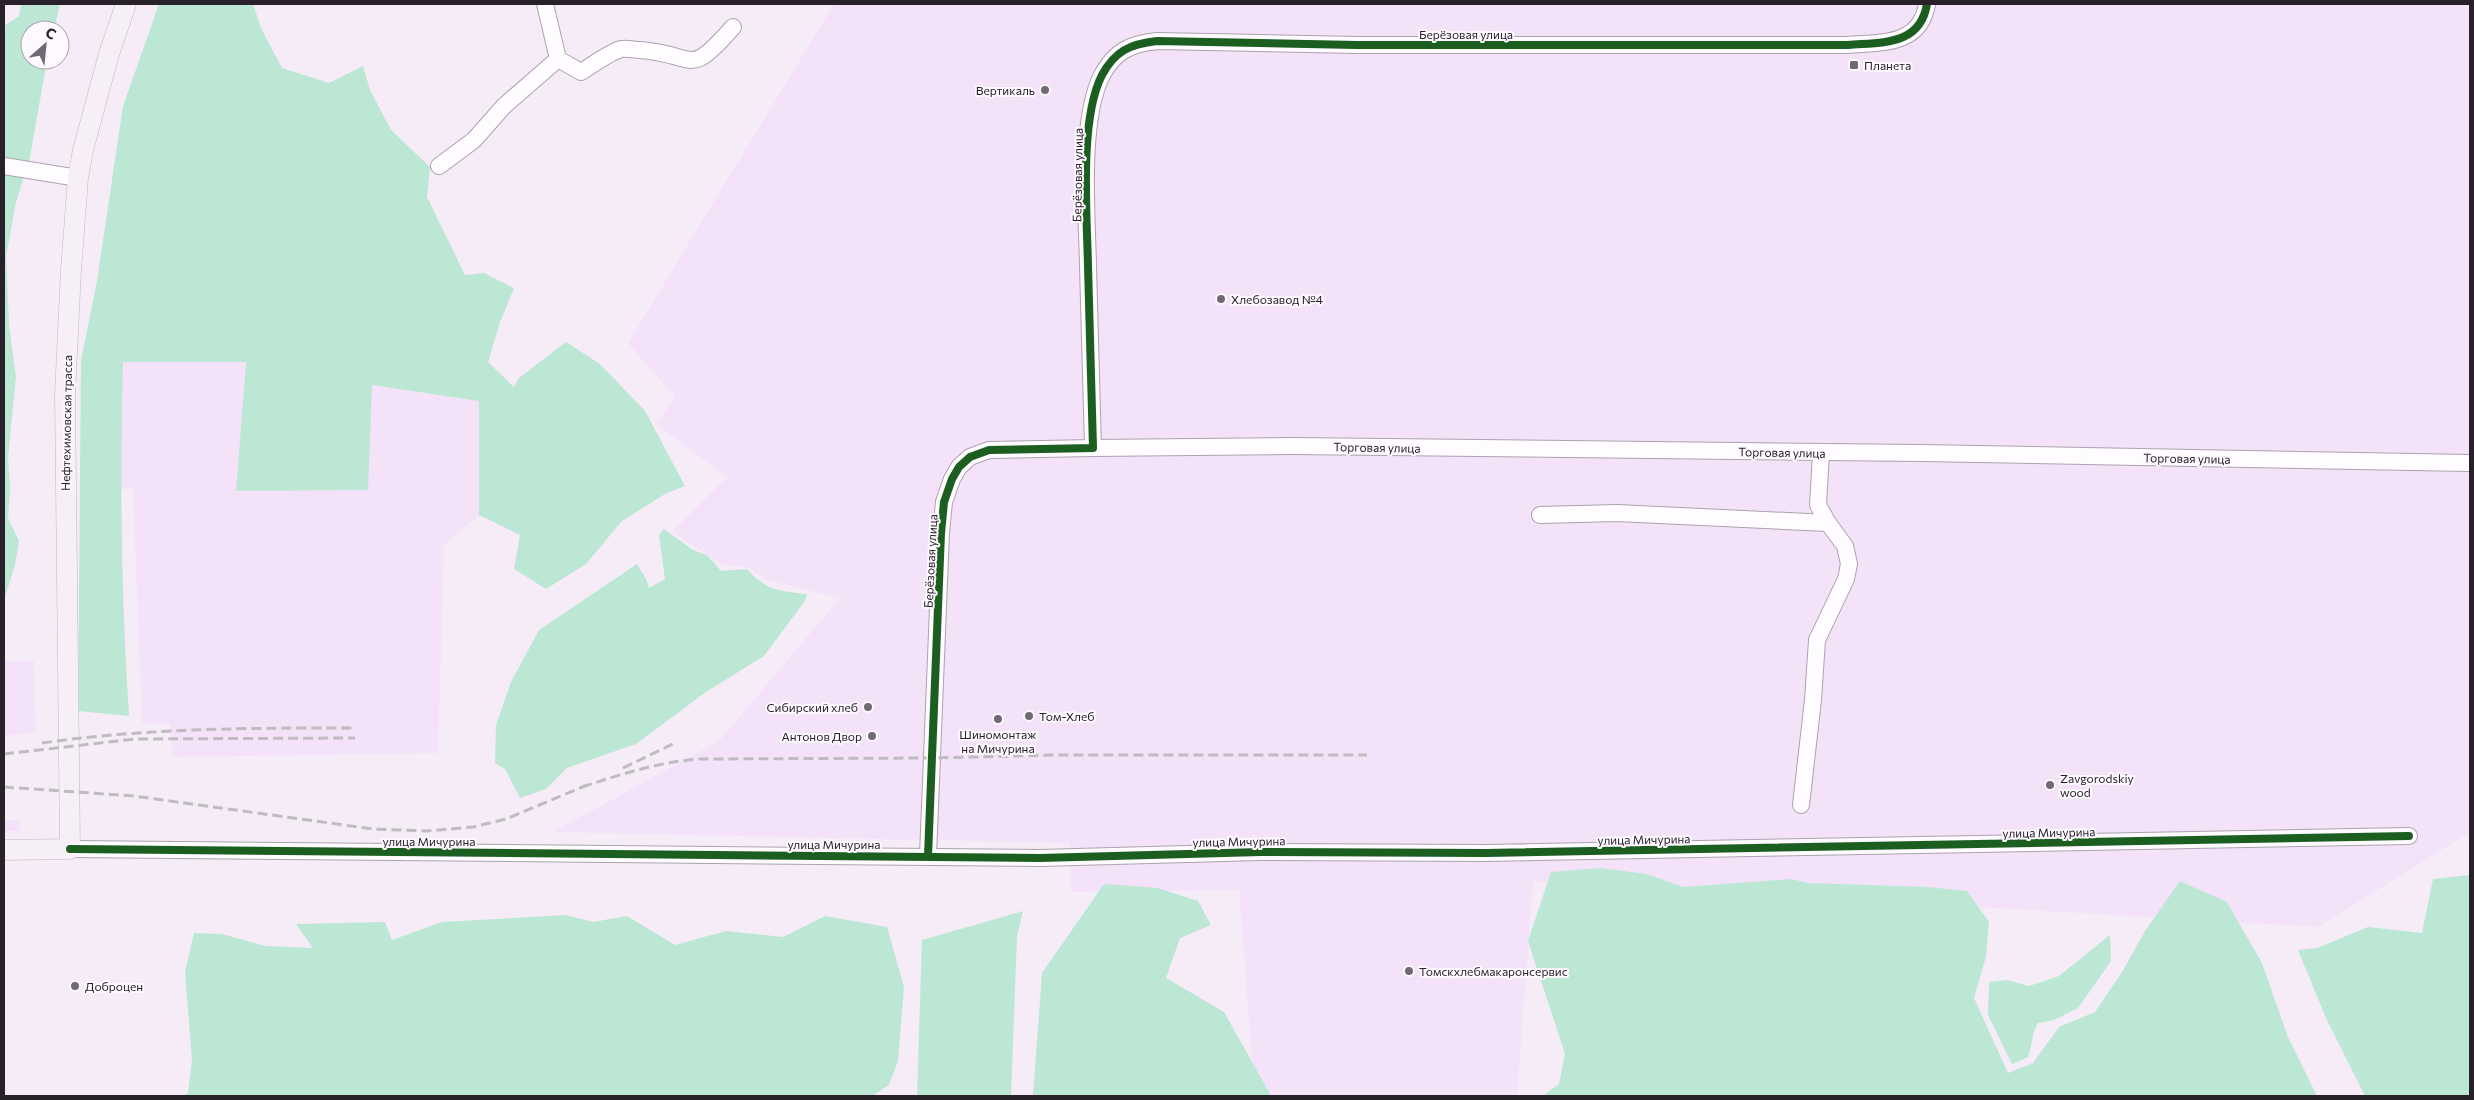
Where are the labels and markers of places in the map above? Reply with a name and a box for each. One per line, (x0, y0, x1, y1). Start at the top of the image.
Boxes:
place label: Планета (1864, 58, 1911, 72)
marker: Планета (1848, 59, 1860, 71)
place label: Вертикаль (976, 83, 1035, 97)
marker: Вертикаль (1039, 84, 1051, 96)
place label: Хлебозавод №4 (1231, 292, 1323, 306)
marker: Хлебозавод №4 (1215, 293, 1227, 305)
place label: Сибирский хлеб (766, 700, 858, 714)
marker: Сибирский хлеб (862, 701, 874, 713)
place label: Том-Хлеб (1039, 709, 1095, 723)
marker: Том-Хлеб (1023, 710, 1035, 722)
marker: Шиномонтаж на Мичурина (992, 713, 1004, 725)
place label: Шиномонтаж на Мичурина (959, 727, 1037, 755)
place label: Антонов Двор (782, 729, 862, 743)
marker: Антонов Двор (866, 730, 878, 742)
place label: Zavgorodskiy wood (2060, 771, 2134, 799)
marker: Zavgorodskiy wood (2044, 779, 2056, 791)
place label: Томскхлебмакаронсервис (1419, 964, 1568, 978)
marker: Томскхлебмакаронсервис (1403, 965, 1415, 977)
place label: Доброцен (85, 979, 143, 993)
marker: Доброцен (69, 980, 81, 992)

